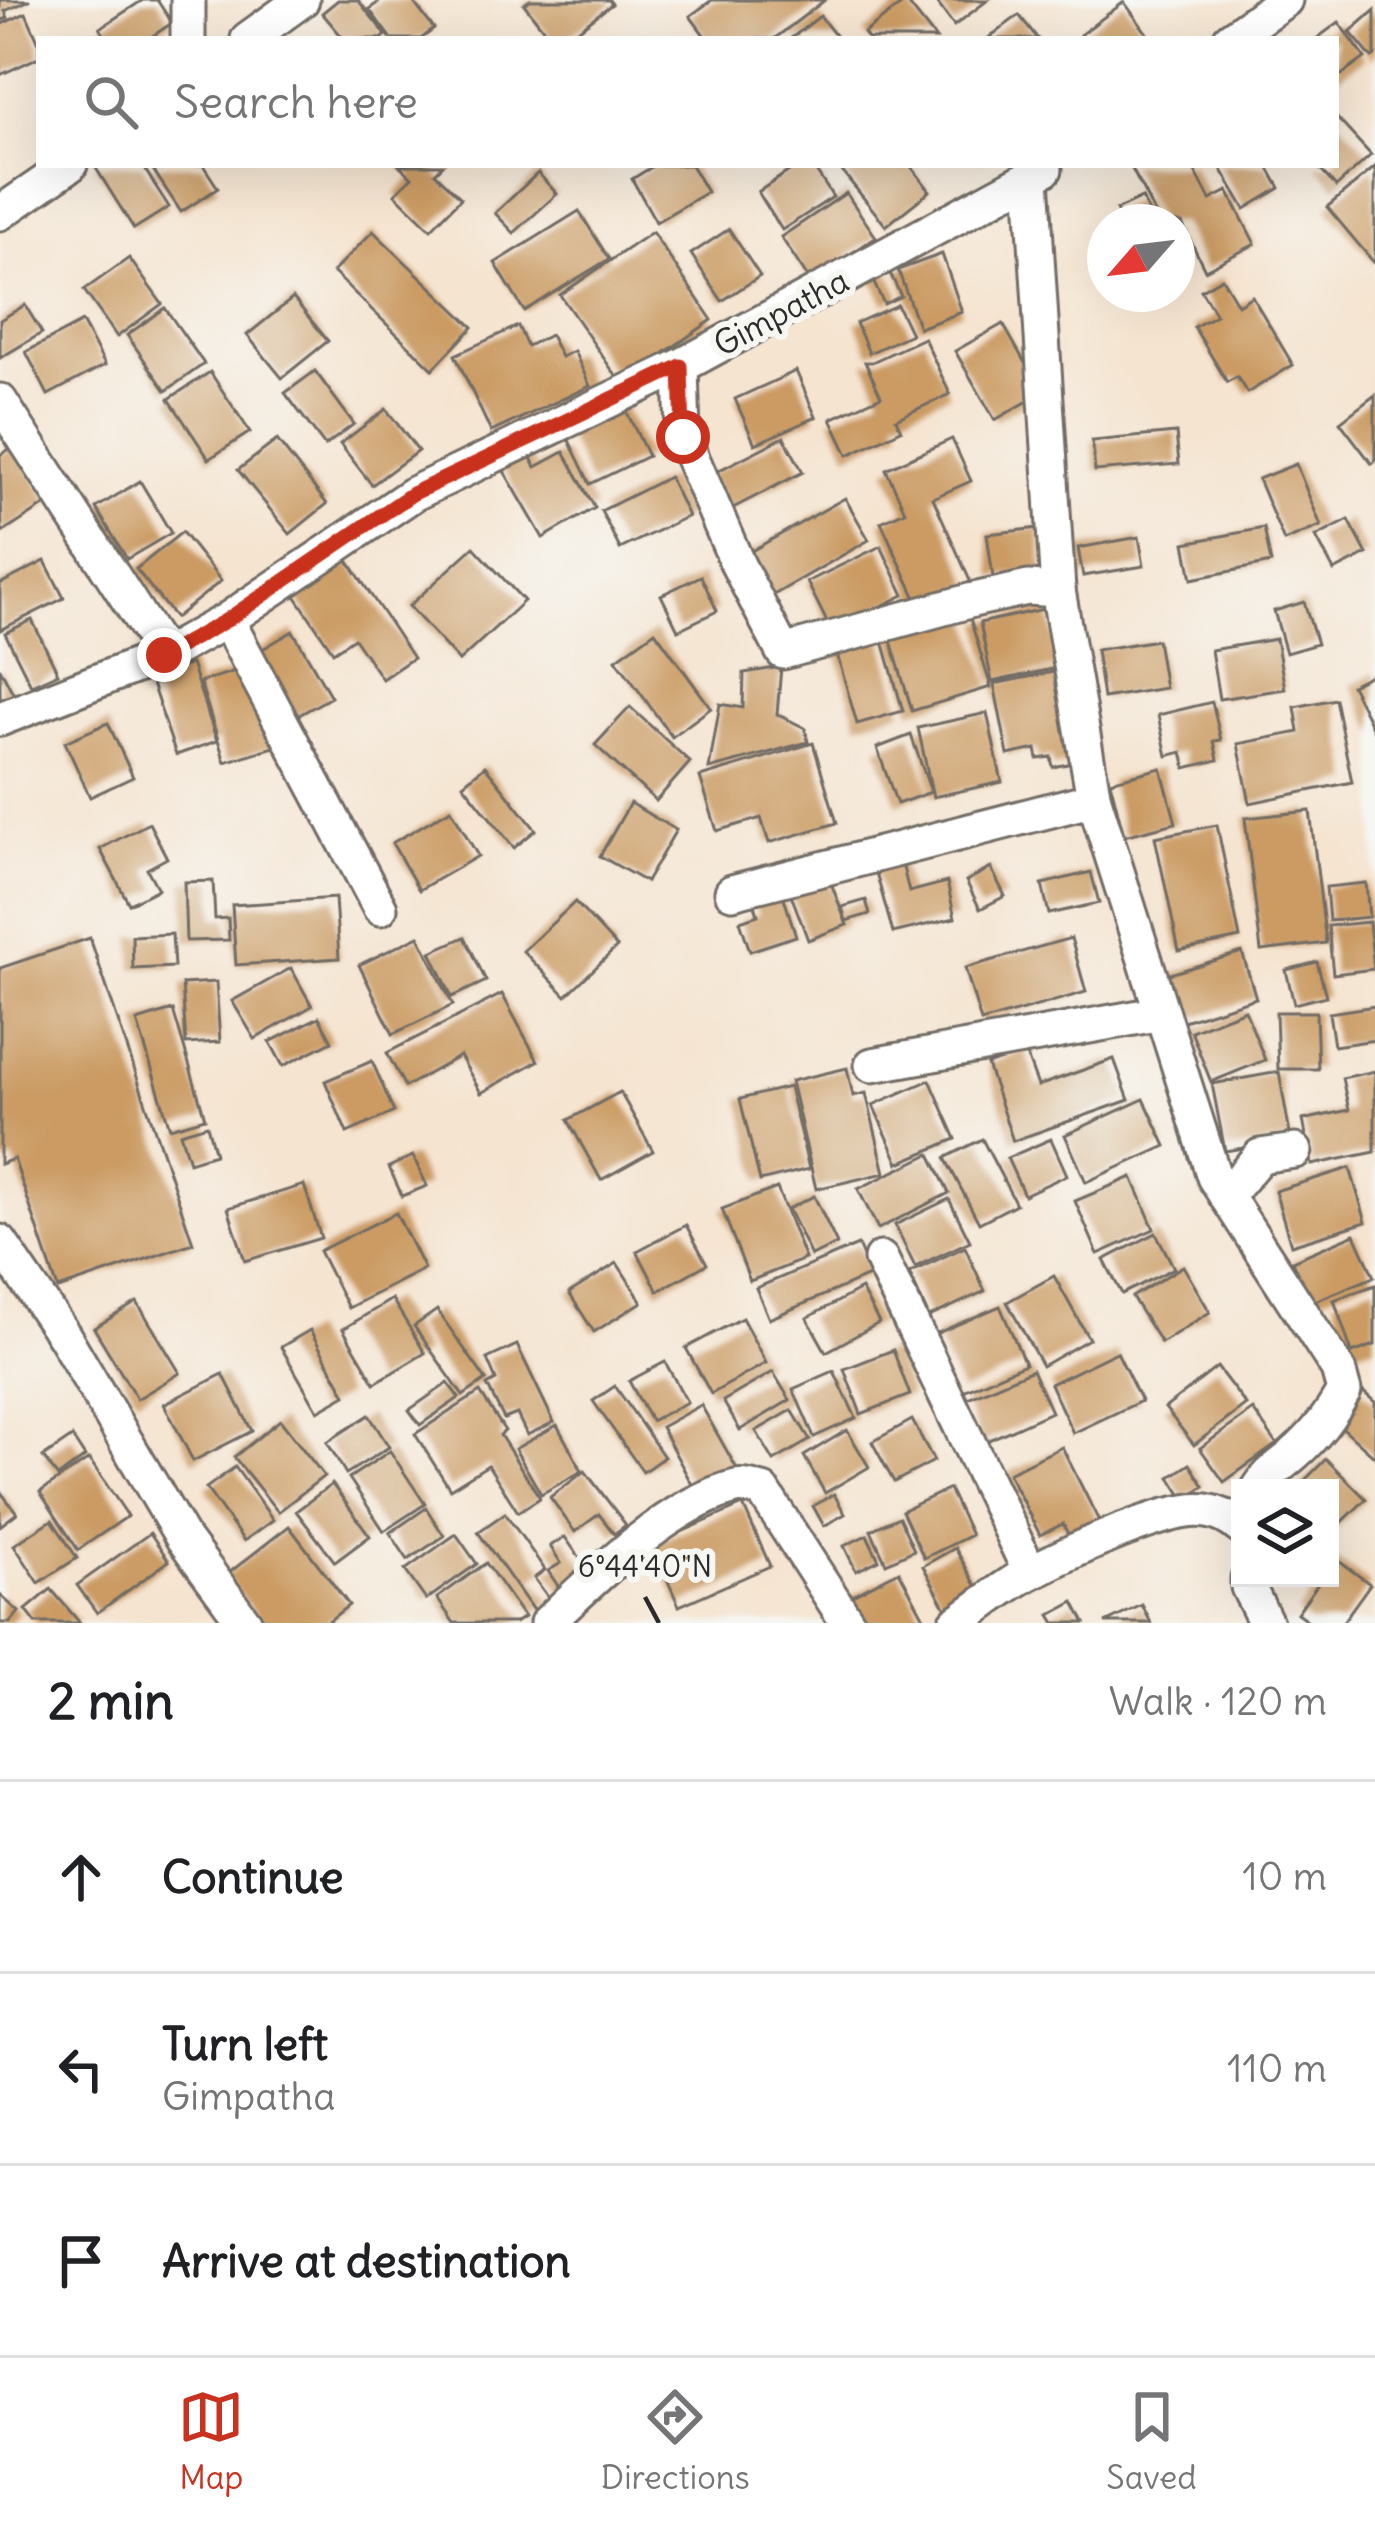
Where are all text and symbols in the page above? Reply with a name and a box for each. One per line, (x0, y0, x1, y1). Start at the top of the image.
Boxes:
search box (36, 36, 1339, 168)
icon: search (78, 69, 144, 135)
text: Search here (174, 74, 418, 130)
north arrow (1087, 204, 1195, 312)
street label: Gimpatha (706, 259, 856, 365)
route start (656, 410, 710, 464)
route end (137, 628, 191, 682)
map controls (1231, 1479, 1339, 1587)
button: layers (1231, 1479, 1339, 1587)
text: 6°44'40"N (578, 1547, 712, 1585)
text: 2 min (48, 1669, 174, 1733)
text: Walk · 120 m (1109, 1677, 1327, 1726)
icon: ahead (48, 1844, 114, 1910)
text: Continue (162, 1849, 344, 1905)
text: 10 m (1242, 1852, 1327, 1901)
text: Turn left (162, 2016, 328, 2072)
icon: left (48, 2036, 114, 2102)
text: 110 m (1227, 2044, 1327, 2093)
text: Gimpatha (162, 2072, 336, 2121)
icon: arrive (48, 2228, 114, 2294)
text: Arrive at destination (162, 2233, 571, 2289)
tab: Map (178, 2384, 244, 2498)
tab: Directions (601, 2384, 750, 2498)
tab: Saved (1106, 2384, 1197, 2498)

